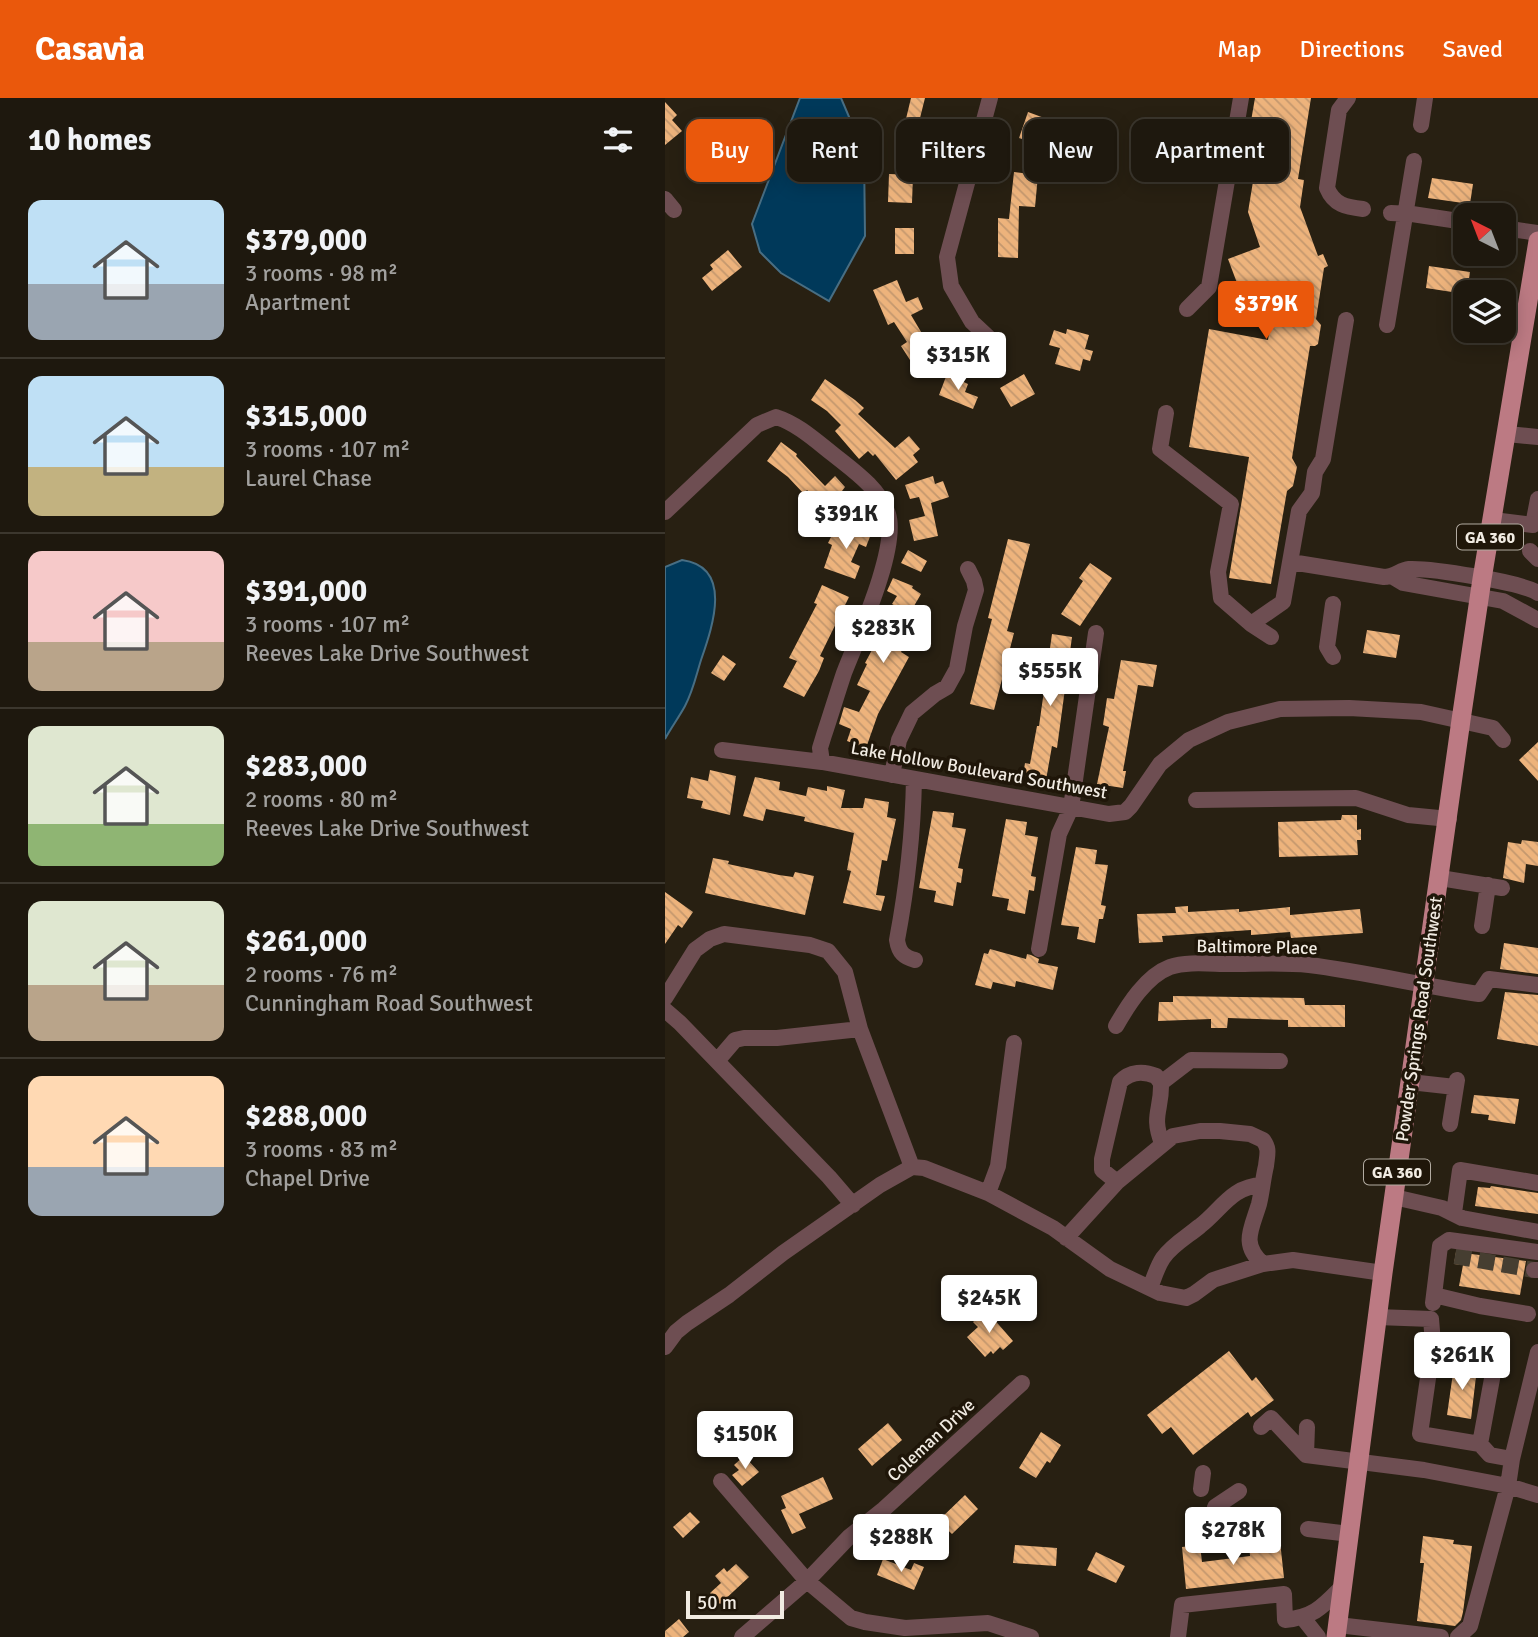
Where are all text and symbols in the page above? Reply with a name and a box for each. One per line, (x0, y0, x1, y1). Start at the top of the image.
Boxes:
text: Casavia (35, 29, 145, 70)
text: Map (1217, 34, 1262, 64)
text: Directions (1300, 34, 1405, 64)
text: Saved (1443, 34, 1503, 64)
chip: Buy (686, 119, 773, 182)
chip: Rent (787, 119, 882, 182)
chip: Filters (896, 119, 1010, 182)
chip: New (1024, 119, 1117, 182)
chip: Apartment (1131, 119, 1289, 182)
icon: filters (599, 121, 637, 159)
text: 10 homes (28, 122, 151, 159)
north arrow (1453, 203, 1515, 266)
map controls (1453, 203, 1516, 343)
text: $379,000 (245, 222, 367, 259)
icon: home (84, 228, 168, 312)
text: 3 rooms · 98 m² (245, 259, 398, 288)
button: layers (1453, 280, 1516, 343)
pin: $379K (1217, 282, 1315, 341)
text: Apartment (245, 288, 350, 317)
text: $379K (1234, 289, 1298, 318)
pin: $315K (909, 332, 1007, 392)
text: $315K (926, 340, 990, 369)
text: $315,000 (245, 398, 367, 435)
icon: home (84, 404, 168, 488)
text: 3 rooms · 107 m² (245, 435, 410, 464)
text: Laurel Chase (245, 464, 372, 493)
pin: $391K (797, 491, 895, 551)
text: $391K (814, 499, 878, 528)
road number: GA 360 (1457, 524, 1523, 550)
text: $391,000 (245, 573, 367, 610)
icon: home (84, 579, 168, 663)
pin: $283K (834, 606, 932, 665)
text: 3 rooms · 107 m² (245, 610, 410, 639)
text: $283K (851, 613, 915, 642)
text: Reeves Lake Drive Southwest (245, 639, 529, 668)
pin: $555K (1001, 648, 1099, 708)
text: $555K (1018, 656, 1082, 685)
street label: Lake Hollow Boulevard Southwest (849, 737, 1109, 803)
text: $283,000 (245, 748, 367, 785)
icon: home (84, 754, 168, 838)
text: 2 rooms · 80 m² (245, 785, 398, 814)
text: Reeves Lake Drive Southwest (245, 814, 529, 843)
street label: Powder Springs Road Southwest (1391, 895, 1447, 1143)
text: $261,000 (245, 923, 367, 960)
icon: home (84, 929, 168, 1013)
street label: Baltimore Place (1196, 935, 1318, 959)
text: 2 rooms · 76 m² (245, 960, 398, 989)
text: Cunningham Road Southwest (245, 989, 533, 1018)
text: $288,000 (245, 1098, 367, 1135)
icon: home (84, 1104, 168, 1188)
text: 3 rooms · 83 m² (245, 1135, 398, 1164)
road number: GA 360 (1364, 1160, 1430, 1184)
text: Chapel Drive (245, 1164, 370, 1193)
pin: $245K (940, 1276, 1038, 1335)
text: $245K (957, 1283, 1021, 1312)
pin: $261K (1413, 1332, 1511, 1392)
text: $261K (1430, 1340, 1494, 1369)
street label: Coleman Drive (883, 1394, 979, 1486)
pin: $150K (696, 1412, 794, 1471)
text: $150K (713, 1419, 777, 1448)
pin: $278K (1184, 1508, 1282, 1567)
pin: $288K (852, 1514, 950, 1574)
text: $278K (1201, 1515, 1265, 1544)
text: $288K (869, 1522, 933, 1551)
scale bar (686, 1588, 784, 1620)
text: 50 m (697, 1591, 737, 1615)

